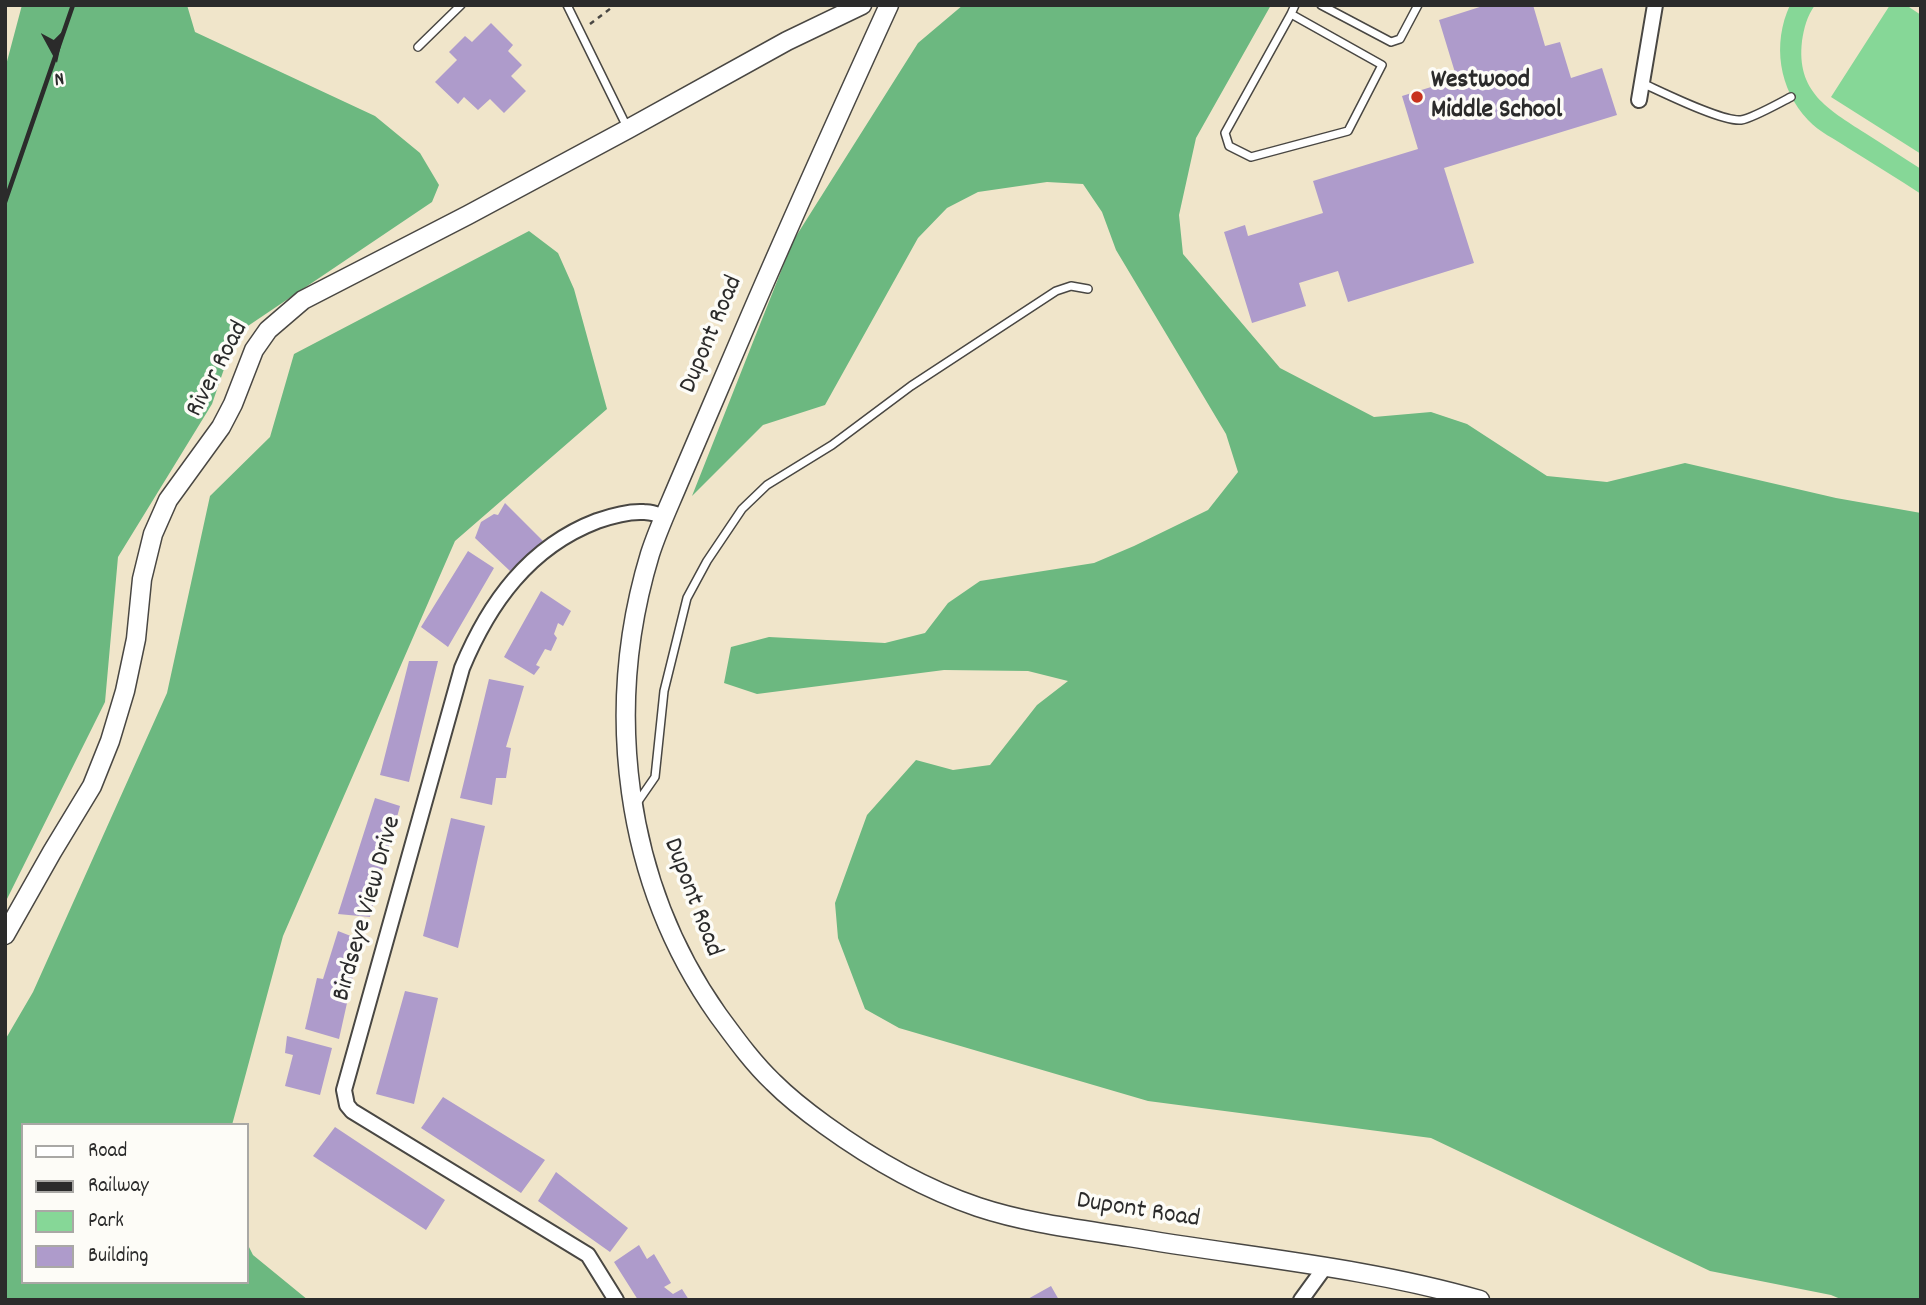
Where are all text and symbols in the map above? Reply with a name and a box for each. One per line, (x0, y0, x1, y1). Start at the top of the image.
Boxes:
north arrow (21, 21, 91, 91)
text: N (52, 63, 66, 91)
place label: Westwood Middle School (1431, 66, 1562, 128)
marker: Westwood Middle School (1409, 89, 1425, 105)
street label: Dupont Road (674, 272, 752, 398)
street label: River Road (181, 317, 257, 423)
street label: Birdseye View Drive (328, 813, 410, 1005)
street label: Dupont Road (654, 834, 728, 962)
legend (21, 1123, 248, 1284)
text: Road (88, 1137, 127, 1167)
text: Railway (88, 1172, 149, 1202)
street label: Dupont Road (1074, 1187, 1202, 1237)
text: Park (88, 1207, 124, 1237)
text: Building (88, 1242, 148, 1272)

